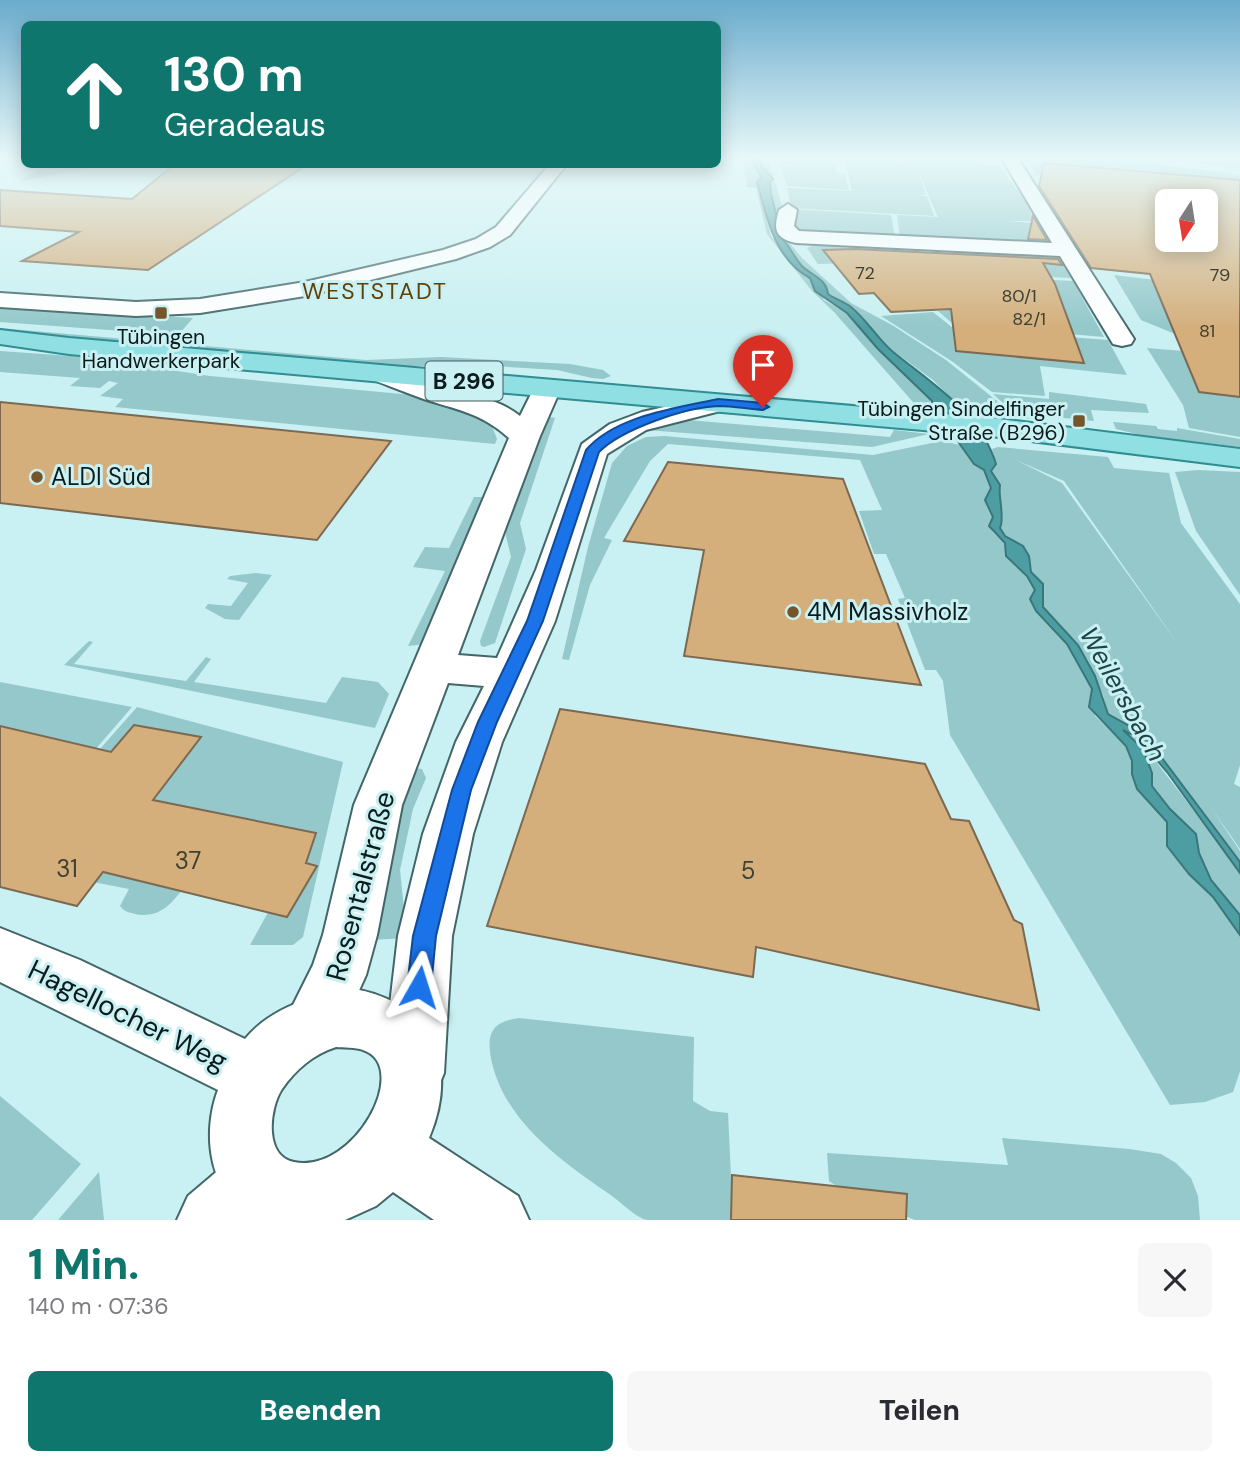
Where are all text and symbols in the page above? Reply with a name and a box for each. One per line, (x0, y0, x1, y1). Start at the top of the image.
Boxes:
text: 130 m (164, 42, 304, 106)
icon: ahead (49, 49, 140, 140)
text: Geradeaus (164, 104, 326, 146)
north arrow (1155, 189, 1218, 252)
map controls (1155, 189, 1218, 252)
house number: 72 (855, 261, 875, 285)
house number: 79 (1210, 263, 1230, 287)
district label: WESTSTADT (302, 276, 448, 306)
house number: 80/1 (1001, 284, 1037, 308)
marker: Tübingen Handwerkerpark (153, 305, 169, 321)
house number: 82/1 (1012, 307, 1046, 331)
house number: 81 (1199, 319, 1215, 343)
place label: Tübingen Handwerkerpark (82, 323, 241, 375)
pin (733, 335, 793, 407)
icon: arrive (744, 346, 782, 384)
road number: B 296 (426, 362, 503, 400)
place label: Tübingen Sindelfinger Straße (B296) (857, 395, 1065, 447)
marker: Tübingen Sindelfinger Straße (B296) (1071, 413, 1087, 429)
place label: ALDI Süd (51, 461, 151, 492)
marker: ALDI Süd (29, 469, 45, 485)
place label: 4M Massivholz (807, 596, 968, 627)
marker: 4M Massivholz (785, 604, 801, 620)
water label: Weilersbach (1072, 621, 1174, 767)
street label: Rosentalstraße (317, 787, 404, 985)
house number: 37 (175, 845, 201, 876)
house number: 31 (56, 853, 78, 884)
house number: 5 (741, 855, 755, 886)
position arrow (382, 950, 456, 1024)
street label: Hagellocher Weg (22, 951, 234, 1080)
text: 1 Min. (28, 1237, 139, 1292)
button: close (1138, 1243, 1212, 1317)
text: 140 m · 07:36 (28, 1291, 169, 1321)
button: Beenden (28, 1371, 613, 1451)
button: Teilen (627, 1371, 1212, 1451)

